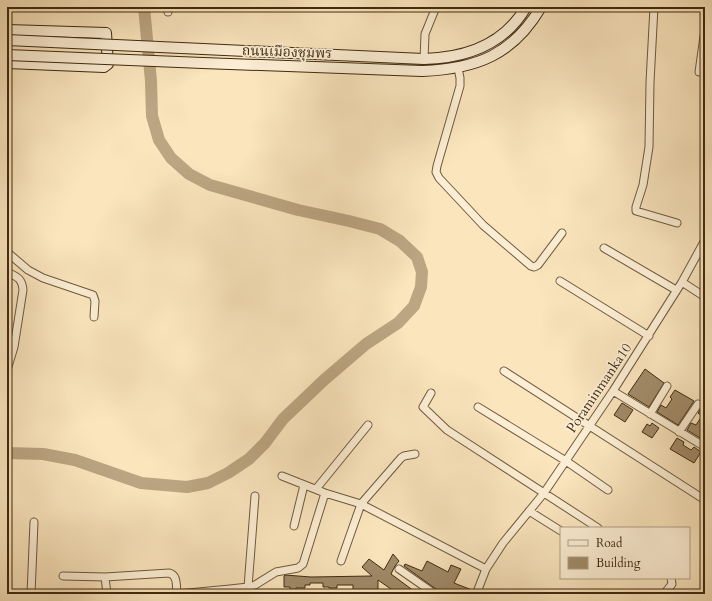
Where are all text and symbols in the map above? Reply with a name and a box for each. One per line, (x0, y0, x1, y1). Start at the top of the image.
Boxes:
street label: ถนนเมืองชุมพร (241, 41, 333, 63)
street label: Poraminmanka10 (562, 339, 636, 437)
legend (560, 527, 690, 579)
text: Road (596, 535, 623, 551)
text: Building (596, 555, 641, 571)

